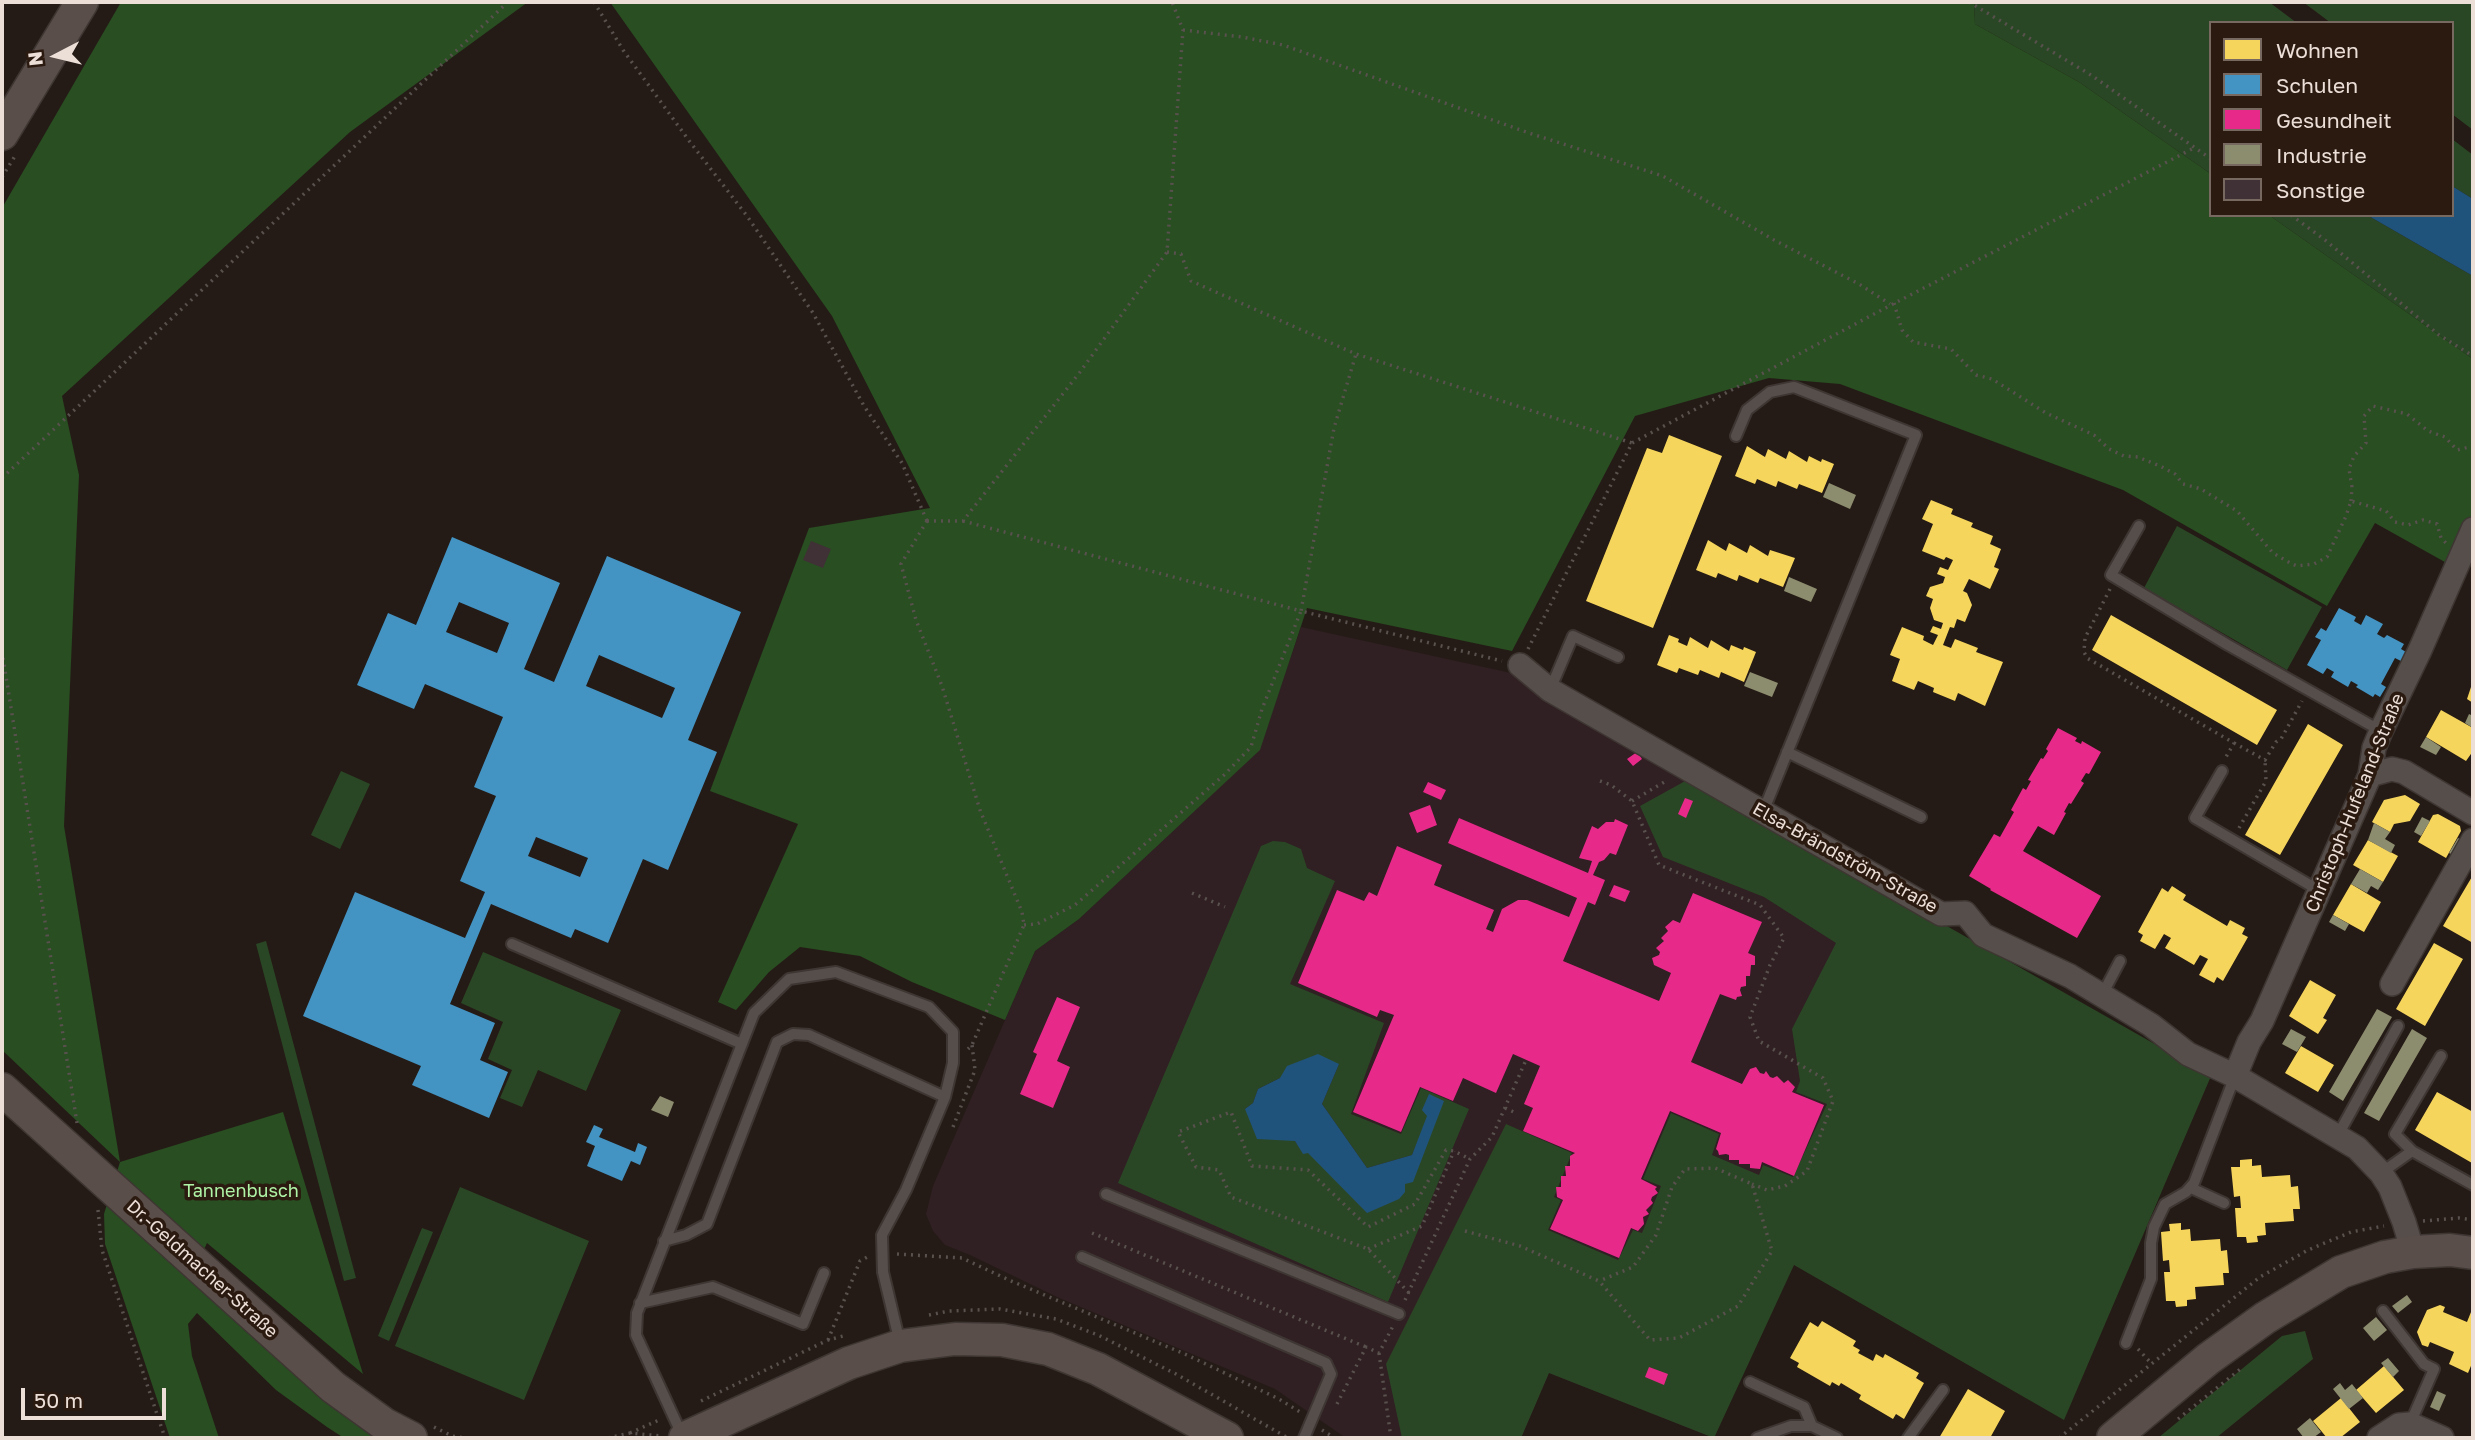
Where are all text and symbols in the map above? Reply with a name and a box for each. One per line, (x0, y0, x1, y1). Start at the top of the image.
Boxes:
north arrow (21, 21, 91, 91)
legend (2209, 21, 2454, 217)
text: Wohnen (2276, 37, 2359, 63)
text: N (22, 50, 47, 67)
text: Schulen (2276, 72, 2358, 98)
text: Gesundheit (2276, 107, 2392, 133)
text: Industrie (2276, 142, 2367, 168)
text: Sonstige (2276, 177, 2365, 203)
street label: Christoph-Hufeland-Straße (2301, 690, 2409, 916)
street label: Elsa-Brändström-Straße (1749, 798, 1941, 918)
park label: Tannenbusch (183, 1180, 299, 1202)
street label: Dr.-Geldmacher-Straße (122, 1195, 282, 1343)
scale bar (24, 1374, 170, 1418)
text: 50 m (34, 1387, 83, 1413)

